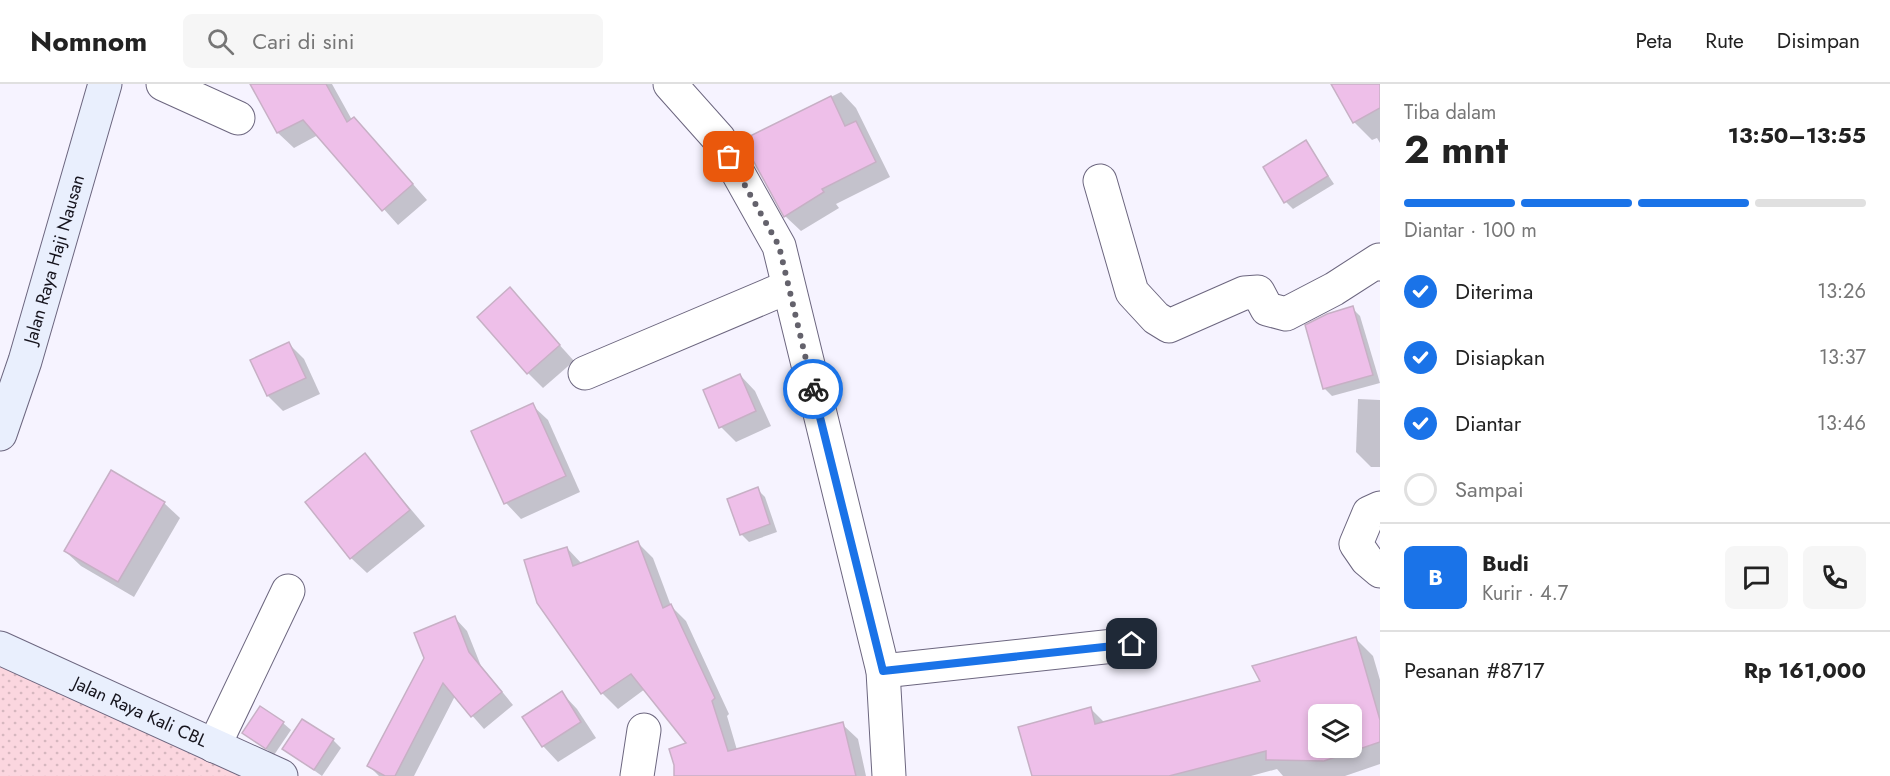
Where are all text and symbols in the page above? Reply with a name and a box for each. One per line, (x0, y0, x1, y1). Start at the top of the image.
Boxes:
search box (183, 14, 603, 68)
text: Nomnom (30, 21, 147, 62)
icon: search (204, 25, 237, 58)
text: Cari di sini (252, 25, 355, 57)
text: Peta (1635, 26, 1672, 56)
text: Rute (1705, 26, 1744, 56)
text: Disimpan (1777, 26, 1860, 56)
text: Tiba dalam (1404, 98, 1496, 127)
text: 13:50–13:55 (1728, 119, 1866, 151)
text: 2 mnt (1404, 121, 1508, 178)
pin (703, 131, 754, 182)
icon: bag (712, 140, 745, 173)
street label: Jalan Raya Haji Nausan (17, 172, 91, 349)
text: Diantar · 100 m (1404, 216, 1537, 245)
icon: check (1404, 275, 1437, 308)
text: Diterima (1455, 275, 1533, 307)
text: 13:26 (1817, 277, 1866, 306)
icon: check (1404, 341, 1437, 374)
text: Disiapkan (1455, 341, 1545, 373)
text: 13:37 (1819, 343, 1866, 372)
courier (783, 359, 843, 419)
icon: bike (797, 373, 830, 406)
icon: check (1404, 407, 1437, 440)
text: Diantar (1455, 407, 1521, 439)
text: 13:46 (1817, 409, 1866, 438)
text: Sampai (1455, 473, 1524, 505)
button: chat (1725, 546, 1788, 609)
button: phone (1803, 546, 1866, 609)
text: Budi (1482, 547, 1529, 579)
text: B (1428, 561, 1443, 593)
text: Kurir · 4.7 (1482, 579, 1568, 608)
pin (1106, 618, 1157, 669)
icon: home (1115, 627, 1148, 660)
text: Pesanan #8717 (1404, 654, 1544, 686)
text: Rp 161,000 (1744, 654, 1866, 686)
street label: Jalan Raya Kali CBL (67, 669, 211, 754)
map controls (1308, 704, 1362, 758)
button: layers (1308, 704, 1362, 758)

